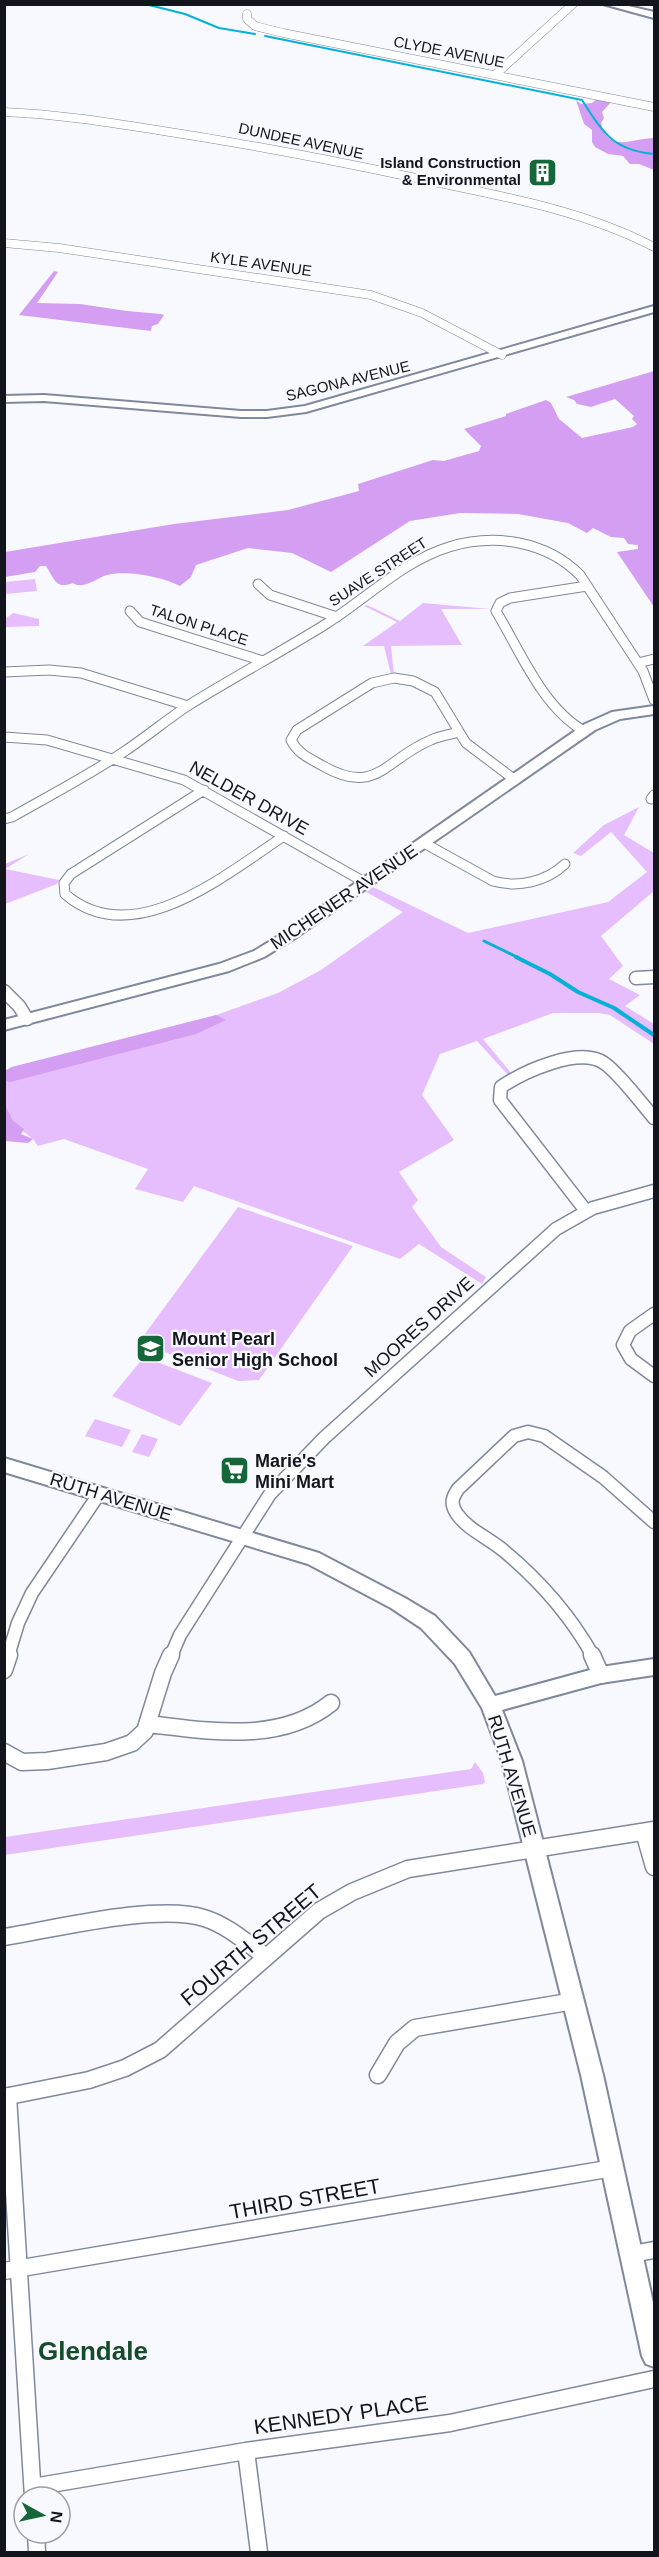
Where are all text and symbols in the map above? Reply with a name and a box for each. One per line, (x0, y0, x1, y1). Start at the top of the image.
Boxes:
street label: CLYDE AVENUE (392, 32, 506, 71)
street label: DUNDEE AVENUE (237, 119, 365, 162)
place label: Island Construction & Environmental (380, 154, 521, 188)
building icon: Island Construction & Environmental (526, 156, 558, 188)
street label: KYLE AVENUE (209, 248, 313, 279)
street label: SAGONA AVENUE (284, 357, 412, 404)
street label: SUAVE STREET (326, 534, 430, 610)
street label: TALON PLACE (148, 601, 250, 648)
street label: NELDER DRIVE (186, 757, 312, 839)
street label: MICHENER AVENUE (267, 840, 421, 954)
street label: MOORES DRIVE (360, 1273, 478, 1381)
place label: Mount Pearl Senior High School (172, 1329, 338, 1370)
school or university icon: Mount Pearl Senior High School (135, 1333, 167, 1365)
place label: Marie's Mini Mart (255, 1451, 334, 1492)
supermarket icon: Marie's Mini Mart (218, 1455, 250, 1487)
street label: RUTH AVENUE (48, 1469, 174, 1525)
street label: RUTH AVENUE (484, 1713, 540, 1839)
street label: FOURTH STREET (176, 1879, 326, 2010)
street label: THIRD STREET (228, 2174, 382, 2223)
district label: Glendale (38, 2336, 148, 2366)
street label: KENNEDY PLACE (252, 2391, 430, 2438)
north arrow (12, 2485, 72, 2545)
text: N (47, 2510, 66, 2524)

